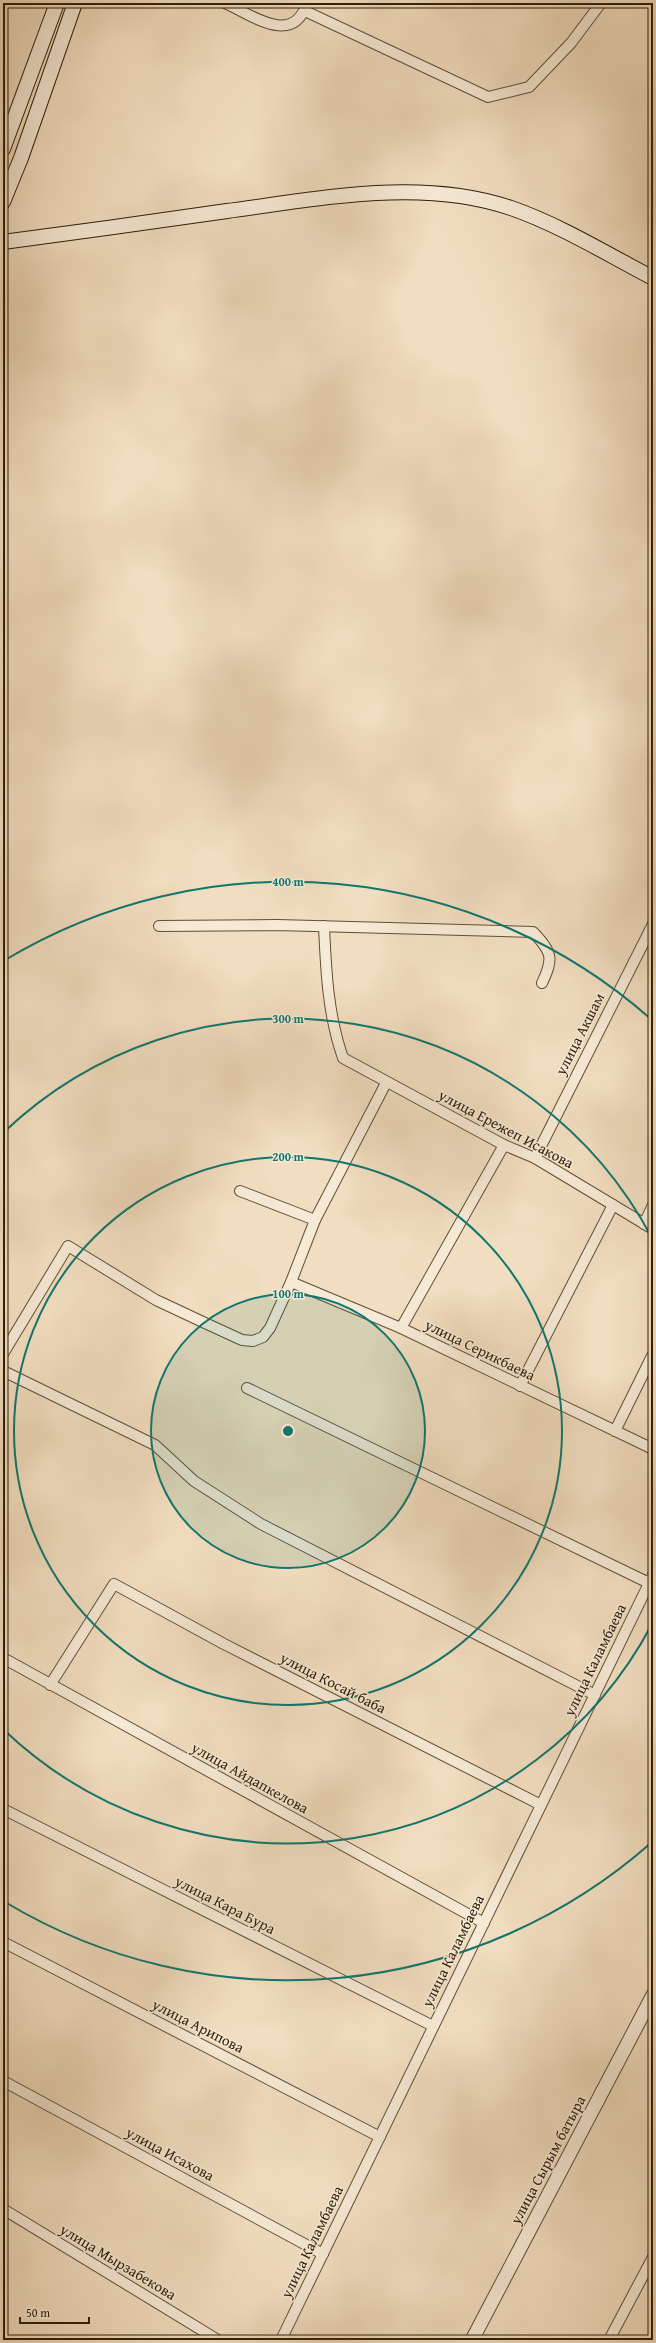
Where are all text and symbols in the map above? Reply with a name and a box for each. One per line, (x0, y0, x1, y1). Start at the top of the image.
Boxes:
text: 400 m (272, 873, 305, 890)
street label: улица Акшам (549, 989, 609, 1080)
text: 300 m (272, 1010, 305, 1027)
street label: улица Ережеп Исакова (434, 1084, 578, 1173)
text: 200 m (272, 1148, 305, 1165)
text: 100 m (272, 1285, 305, 1302)
street label: улица Серикбаева (421, 1313, 540, 1386)
centre of rings (281, 1424, 295, 1438)
street label: улица Каламбаева (558, 1599, 631, 1720)
street label: улица Косай баба (276, 1646, 391, 1719)
street label: улица Айдапкелова (187, 1736, 313, 1819)
street label: улица Кара Бура (171, 1870, 280, 1939)
street label: улица Каламбаева (416, 1890, 489, 2011)
street label: улица Арипова (148, 1993, 249, 2058)
street label: улица Сырым батыра (504, 2091, 591, 2229)
street label: улица Исахова (121, 2121, 219, 2186)
street label: улица Каламбаева (275, 2181, 348, 2302)
street label: улица Мырзабекова (55, 2218, 181, 2305)
scale bar (20, 2299, 89, 2325)
text: 50 m (26, 2304, 50, 2321)

